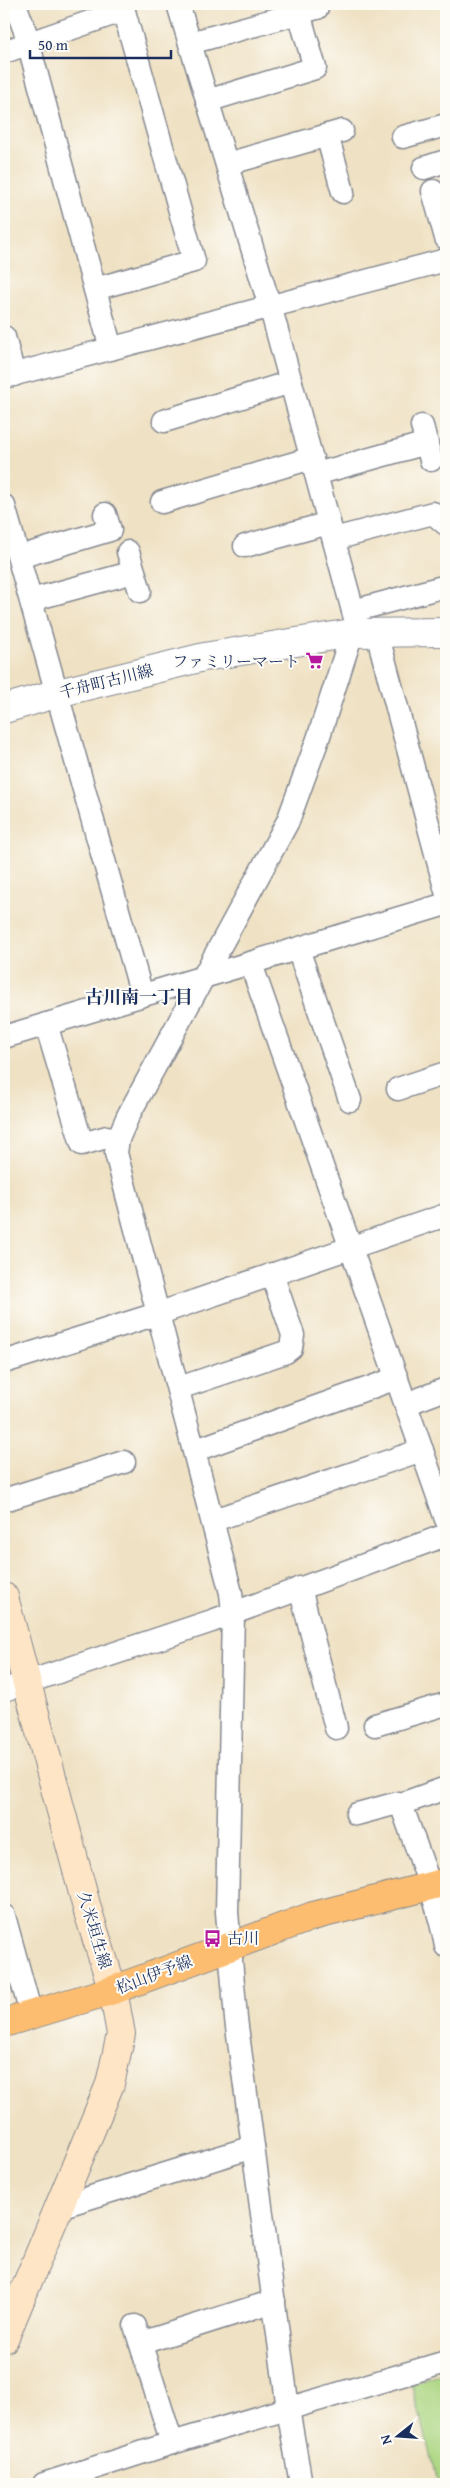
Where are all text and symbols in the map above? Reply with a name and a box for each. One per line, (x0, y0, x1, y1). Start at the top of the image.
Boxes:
scale bar (30, 28, 171, 60)
text: 50 m (38, 34, 69, 55)
place label: ファミリーマート (172, 649, 300, 673)
supermarket icon: ファミリーマート (304, 651, 324, 671)
street label: 千舟町古川線 (57, 658, 155, 704)
district label: 古川南一丁目 (85, 983, 193, 1010)
street label: 久米垣生線 (72, 1888, 118, 1972)
place label: 古川 (227, 1926, 259, 1950)
bus stop icon: 古川 (203, 1928, 223, 1948)
street label: 松山伊予線 (112, 1948, 196, 2000)
north arrow (372, 2410, 422, 2460)
text: N (374, 2432, 396, 2447)

